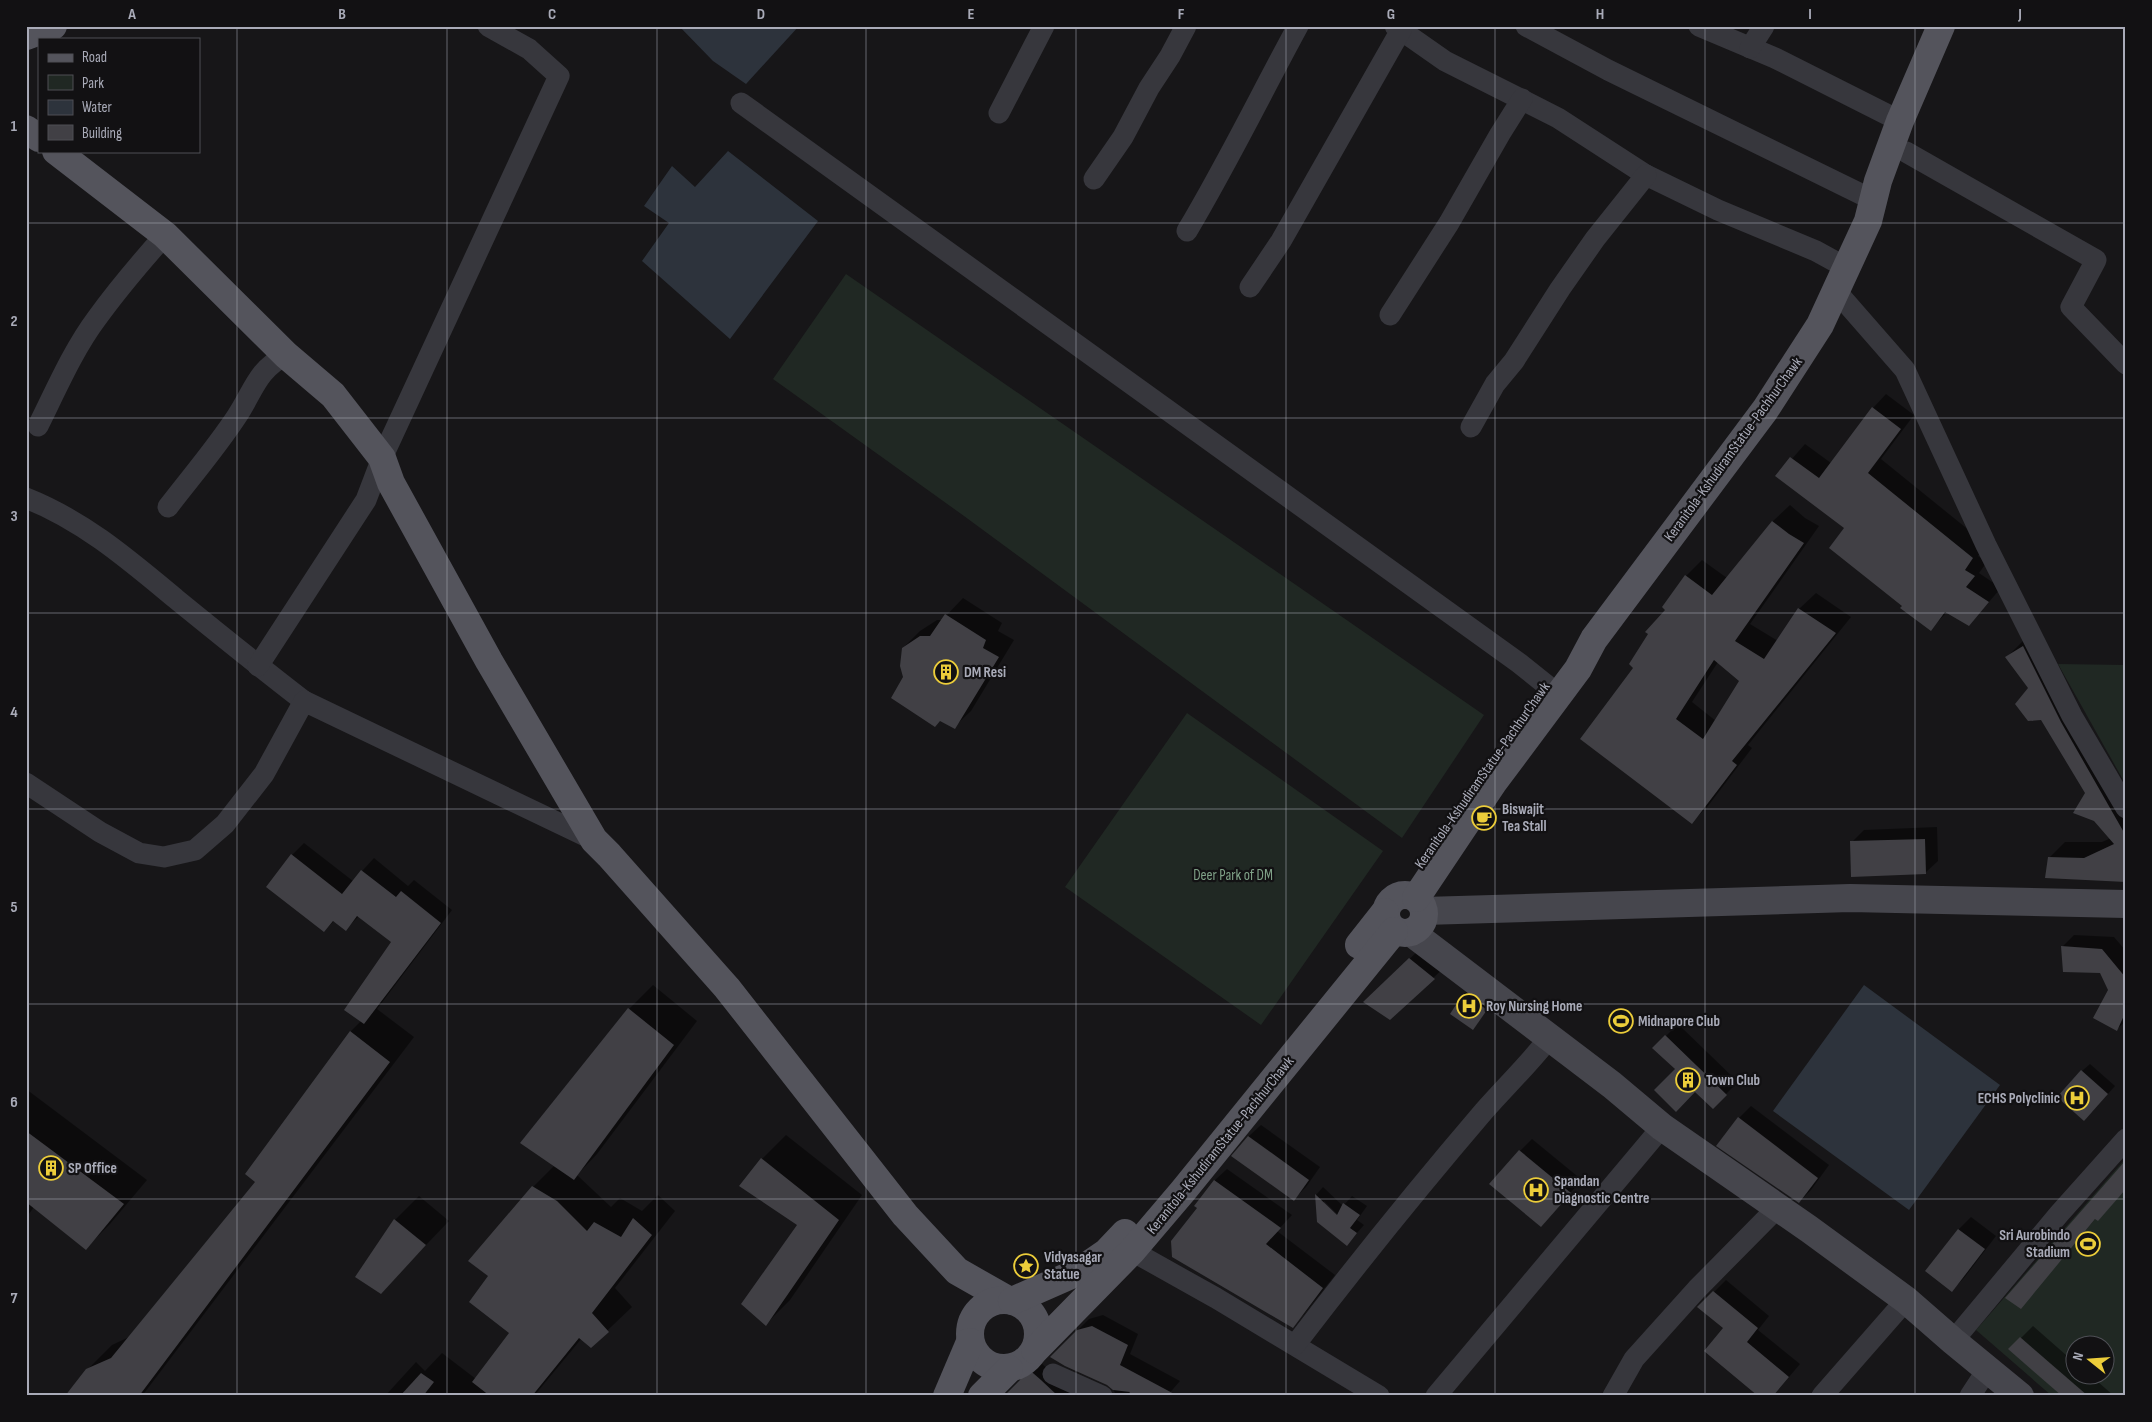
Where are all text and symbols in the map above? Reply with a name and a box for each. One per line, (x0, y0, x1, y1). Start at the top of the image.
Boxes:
text: A (127, 5, 136, 24)
text: B (338, 5, 346, 24)
text: C (548, 5, 556, 24)
text: D (757, 5, 765, 24)
text: E (968, 5, 975, 24)
text: F (1178, 5, 1185, 24)
text: G (1387, 5, 1395, 24)
text: H (1596, 5, 1604, 24)
text: I (1808, 5, 1812, 24)
text: J (2017, 5, 2022, 24)
legend (38, 38, 200, 152)
text: Road (82, 48, 107, 67)
text: Park (82, 74, 104, 93)
text: Water (82, 98, 113, 117)
text: 1 (11, 117, 18, 136)
text: Building (82, 124, 122, 143)
text: 2 (10, 312, 18, 331)
street label: Keranitola-KshudiramStatue-PachhurChawk (1660, 353, 1807, 545)
text: 3 (10, 507, 18, 526)
building icon: DM Resi (933, 659, 959, 685)
place label: DM Resi (964, 663, 1006, 682)
street label: Keranitola-KshudiramStatue-PachhurChawk (1411, 678, 1554, 872)
text: 4 (10, 703, 18, 722)
place label: Biswajit Tea Stall (1502, 800, 1546, 836)
cafe icon: Biswajit Tea Stall (1471, 805, 1497, 831)
park label: Deer Park of DM (1193, 866, 1273, 885)
text: 5 (10, 898, 18, 917)
hospital icon: Roy Nursing Home (1456, 993, 1482, 1019)
place label: Roy Nursing Home (1486, 997, 1582, 1016)
sports icon: Midnapore Club (1608, 1008, 1634, 1034)
place label: Midnapore Club (1638, 1012, 1720, 1031)
street label: Keranitola-KshudiramStatue-PachhurChawk (1143, 1052, 1298, 1238)
building icon: Town Club (1675, 1067, 1701, 1093)
place label: Town Club (1706, 1071, 1760, 1090)
hospital icon: ECHS Polyclinic (2064, 1085, 2090, 1111)
place label: ECHS Polyclinic (1978, 1089, 2060, 1108)
text: 6 (10, 1093, 18, 1112)
building icon: SP Office (38, 1155, 64, 1181)
place label: SP Office (68, 1159, 117, 1178)
place label: Spandan Diagnostic Centre (1554, 1172, 1649, 1208)
hospital icon: Spandan Diagnostic Centre (1523, 1177, 1549, 1203)
place label: Sri Aurobindo Stadium (1999, 1226, 2070, 1262)
sports icon: Sri Aurobindo Stadium (2075, 1231, 2101, 1257)
place label: Vidyasagar Statue (1044, 1248, 1102, 1284)
place icon: Vidyasagar Statue (1013, 1253, 1039, 1279)
text: 7 (11, 1289, 18, 1308)
north arrow (2064, 1334, 2114, 1384)
text: N (2069, 1350, 2087, 1362)

